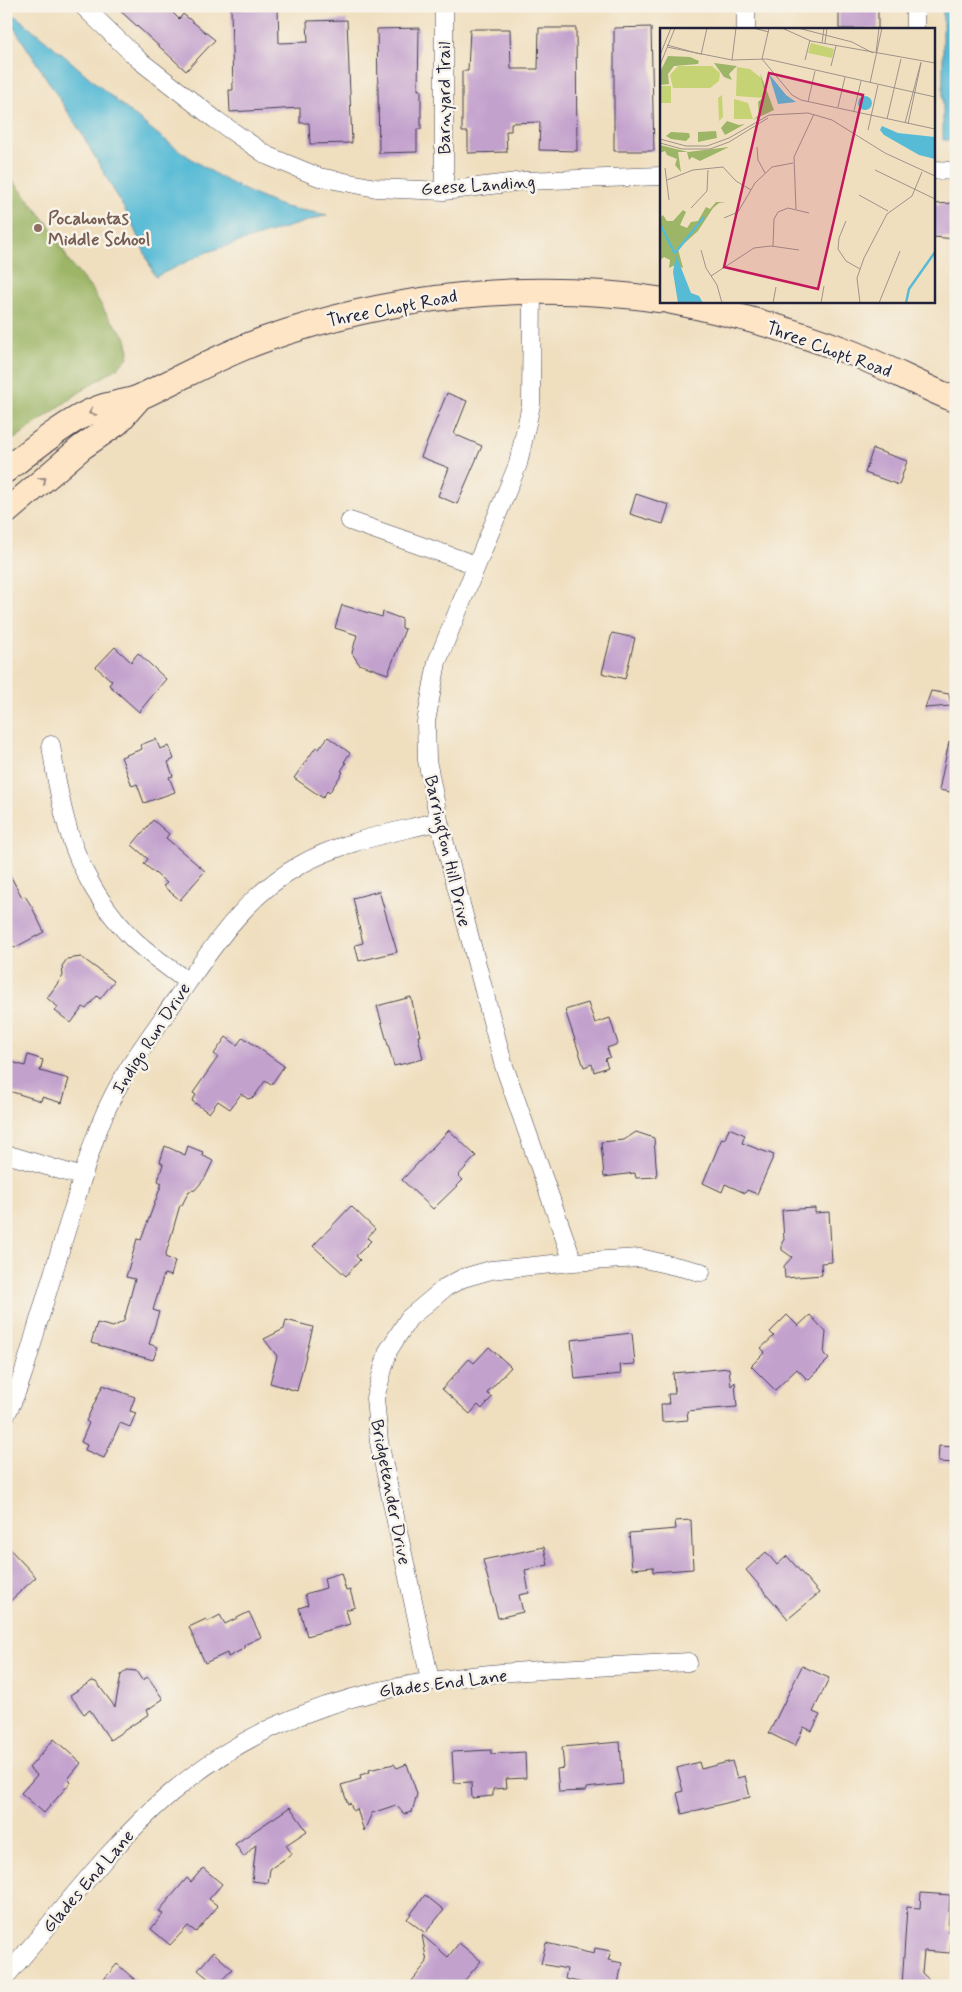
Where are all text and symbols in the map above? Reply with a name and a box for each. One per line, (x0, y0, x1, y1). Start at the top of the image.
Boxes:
inset map (660, 28, 934, 302)
street label: Barnyard Trail (433, 42, 457, 154)
street label: Geese Landing (420, 170, 536, 202)
place label: Pocahontas Middle School (48, 207, 150, 252)
marker: Pocahontas Middle School (32, 222, 44, 234)
street label: Three Chopt Road (325, 285, 459, 333)
street label: Three Chopt Road (762, 316, 895, 384)
one-way arrow (89, 406, 98, 416)
one-way arrow (38, 477, 47, 486)
street label: Barrington Hill Drive (416, 773, 476, 930)
street label: Indigo Run Drive (107, 978, 198, 1099)
street label: Bridgetender Drive (364, 1417, 416, 1567)
street label: Glades End Lane (378, 1664, 509, 1704)
street label: Glades End Lane (37, 1825, 140, 1938)

